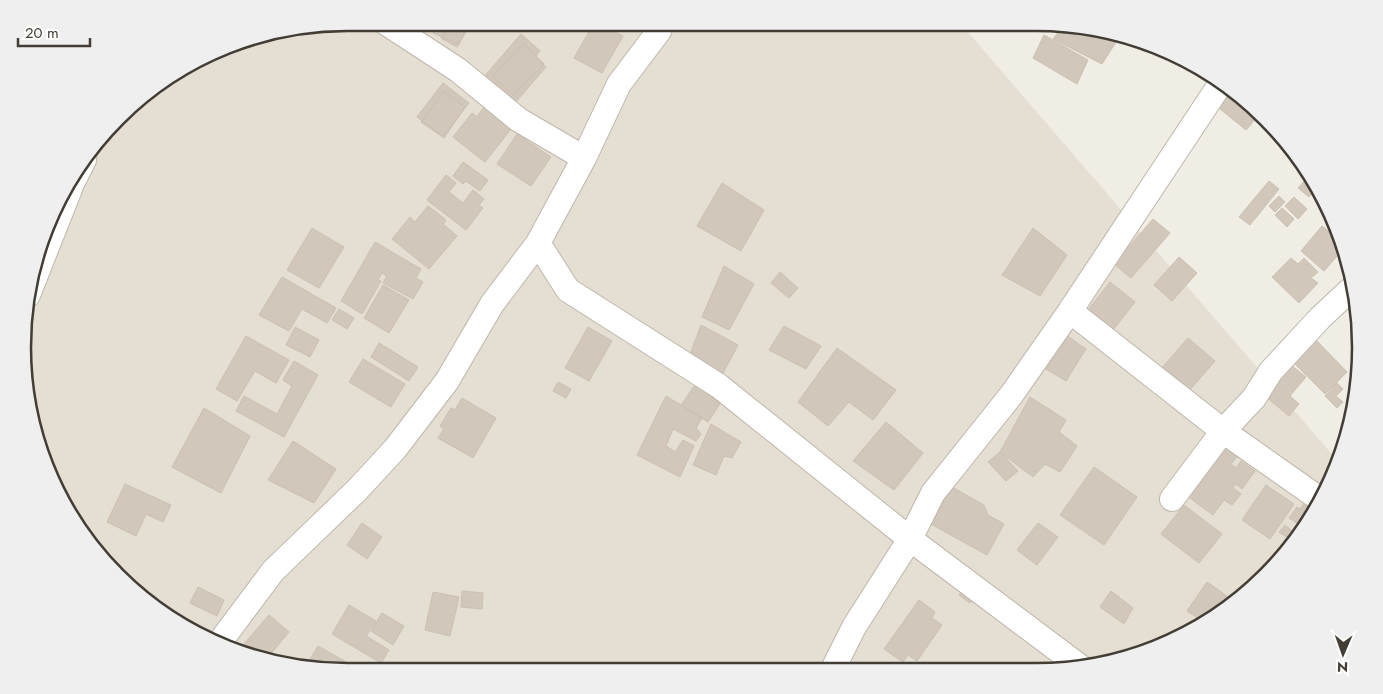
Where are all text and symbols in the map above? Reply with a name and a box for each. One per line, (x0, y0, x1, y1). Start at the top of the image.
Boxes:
scale bar (18, 15, 90, 47)
text: 20 m (25, 22, 59, 44)
north arrow (1318, 629, 1368, 679)
text: N (1337, 657, 1348, 677)

